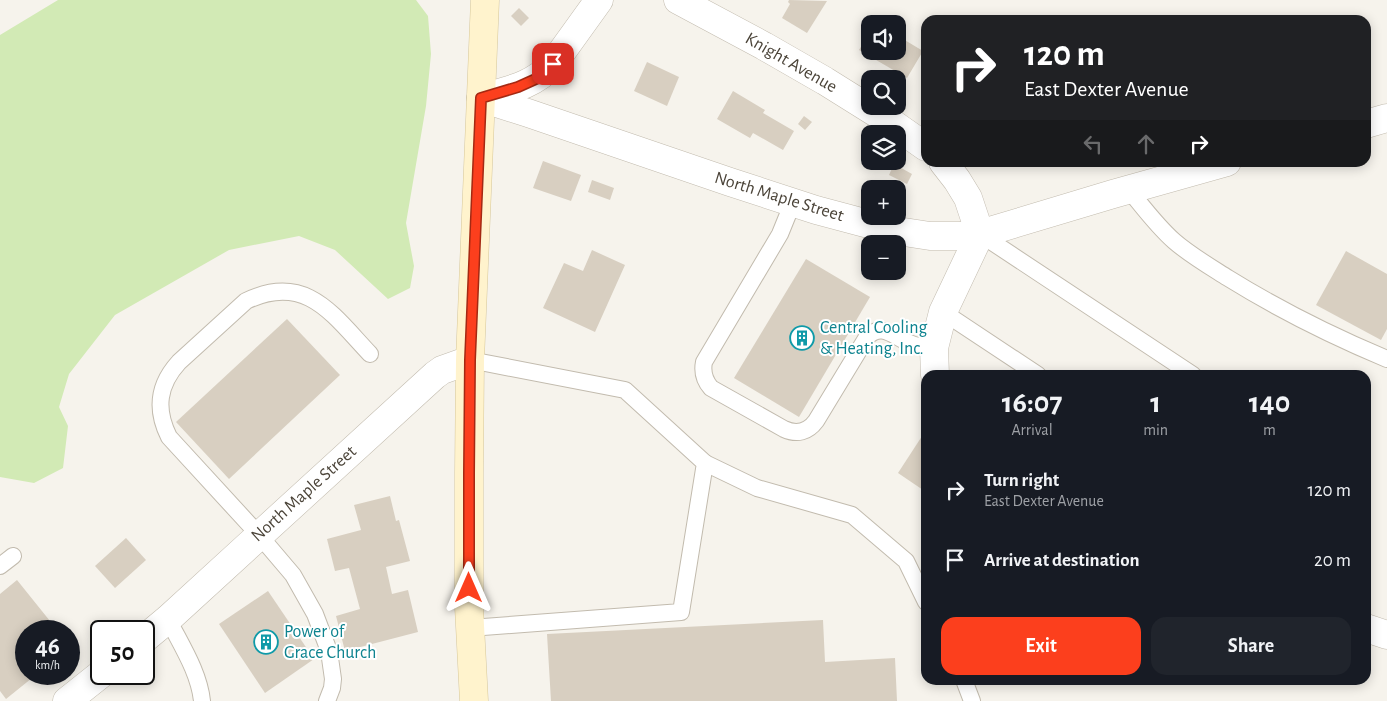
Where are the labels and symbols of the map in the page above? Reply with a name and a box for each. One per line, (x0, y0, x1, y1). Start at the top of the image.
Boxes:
street label: Knight Avenue (742, 30, 840, 96)
pin (532, 43, 574, 85)
street label: North Maple Street (712, 169, 846, 225)
place label: Central Cooling & Heating, Inc. (820, 319, 927, 358)
building icon: Central Cooling & Heating, Inc. (789, 325, 815, 351)
street label: North Maple Street (248, 442, 360, 546)
position arrow (442, 561, 494, 613)
speed limit sign: 50 (90, 620, 155, 685)
place label: Power of Grace Church (284, 623, 376, 662)
building icon: Power of Grace Church (253, 629, 279, 655)

